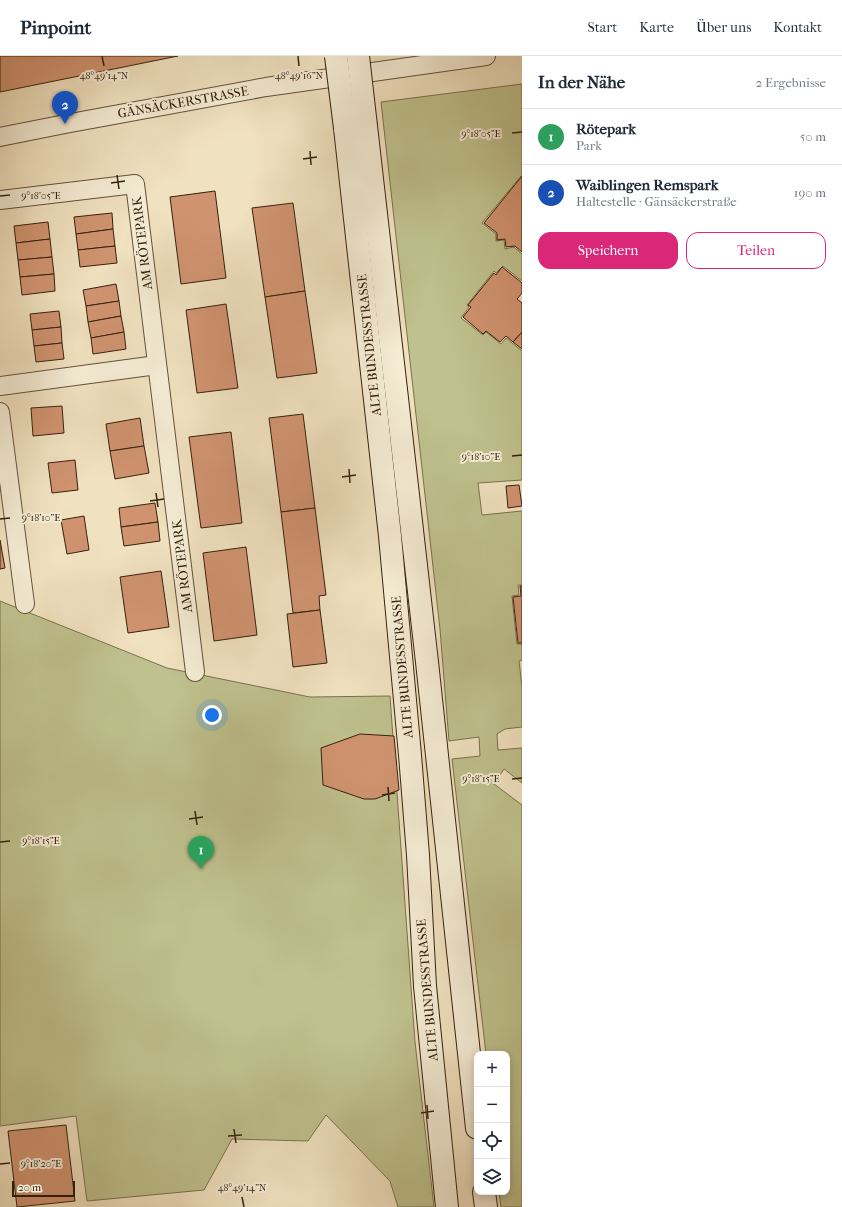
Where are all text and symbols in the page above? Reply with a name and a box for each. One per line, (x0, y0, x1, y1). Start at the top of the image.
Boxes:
text: Pinpoint (20, 17, 91, 39)
text: Start (588, 19, 617, 36)
text: Karte (639, 19, 674, 36)
text: Über uns (696, 19, 751, 36)
text: Kontakt (773, 19, 822, 36)
text: 48°49'14"N (80, 70, 129, 82)
text: 48°49'16"N (275, 70, 324, 82)
text: In der Nähe (538, 72, 625, 92)
text: 2 Ergebnisse (756, 75, 826, 90)
street label: GÄNSÄCKERSTRASSE (116, 83, 250, 121)
pin: 2 (52, 91, 78, 124)
text: Rötepark (576, 120, 636, 138)
text: 9°18'05"E (461, 128, 501, 140)
text: 1 (549, 129, 553, 144)
text: 50 m (800, 129, 826, 144)
text: Park (576, 138, 602, 153)
text: Waiblingen Remspark (576, 176, 719, 194)
text: 2 (548, 185, 554, 200)
text: 190 m (794, 185, 826, 200)
text: 9°18'05"E (21, 190, 61, 202)
text: Haltestelle · Gänsäckerstraße (576, 194, 737, 209)
street label: AM RÖTEPARK (129, 195, 155, 291)
button: Speichern (538, 232, 678, 269)
button: Teilen (686, 232, 826, 269)
street label: ALTE BUNDESSTRASSE (354, 273, 384, 418)
text: 9°18'10"E (462, 451, 500, 463)
text: 9°18'10"E (22, 512, 60, 524)
street label: AM RÖTEPARK (169, 518, 195, 614)
street label: ALTE BUNDESSTRASSE (388, 595, 416, 740)
your location (202, 705, 222, 725)
text: 9°18'15"E (462, 773, 500, 785)
text: 9°18'15"E (22, 835, 60, 847)
pin: 1 (188, 836, 214, 869)
street label: ALTE BUNDESSTRASSE (413, 918, 441, 1063)
map controls (474, 1051, 510, 1195)
button: + (474, 1051, 510, 1087)
button: − (474, 1087, 510, 1123)
button: locate (474, 1123, 510, 1159)
text: 9°18'20"E (21, 1158, 61, 1170)
button: layers (474, 1159, 510, 1195)
scale bar (12, 1179, 75, 1198)
text: 20 m (18, 1181, 41, 1194)
text: 48°49'14"N (218, 1182, 267, 1194)

